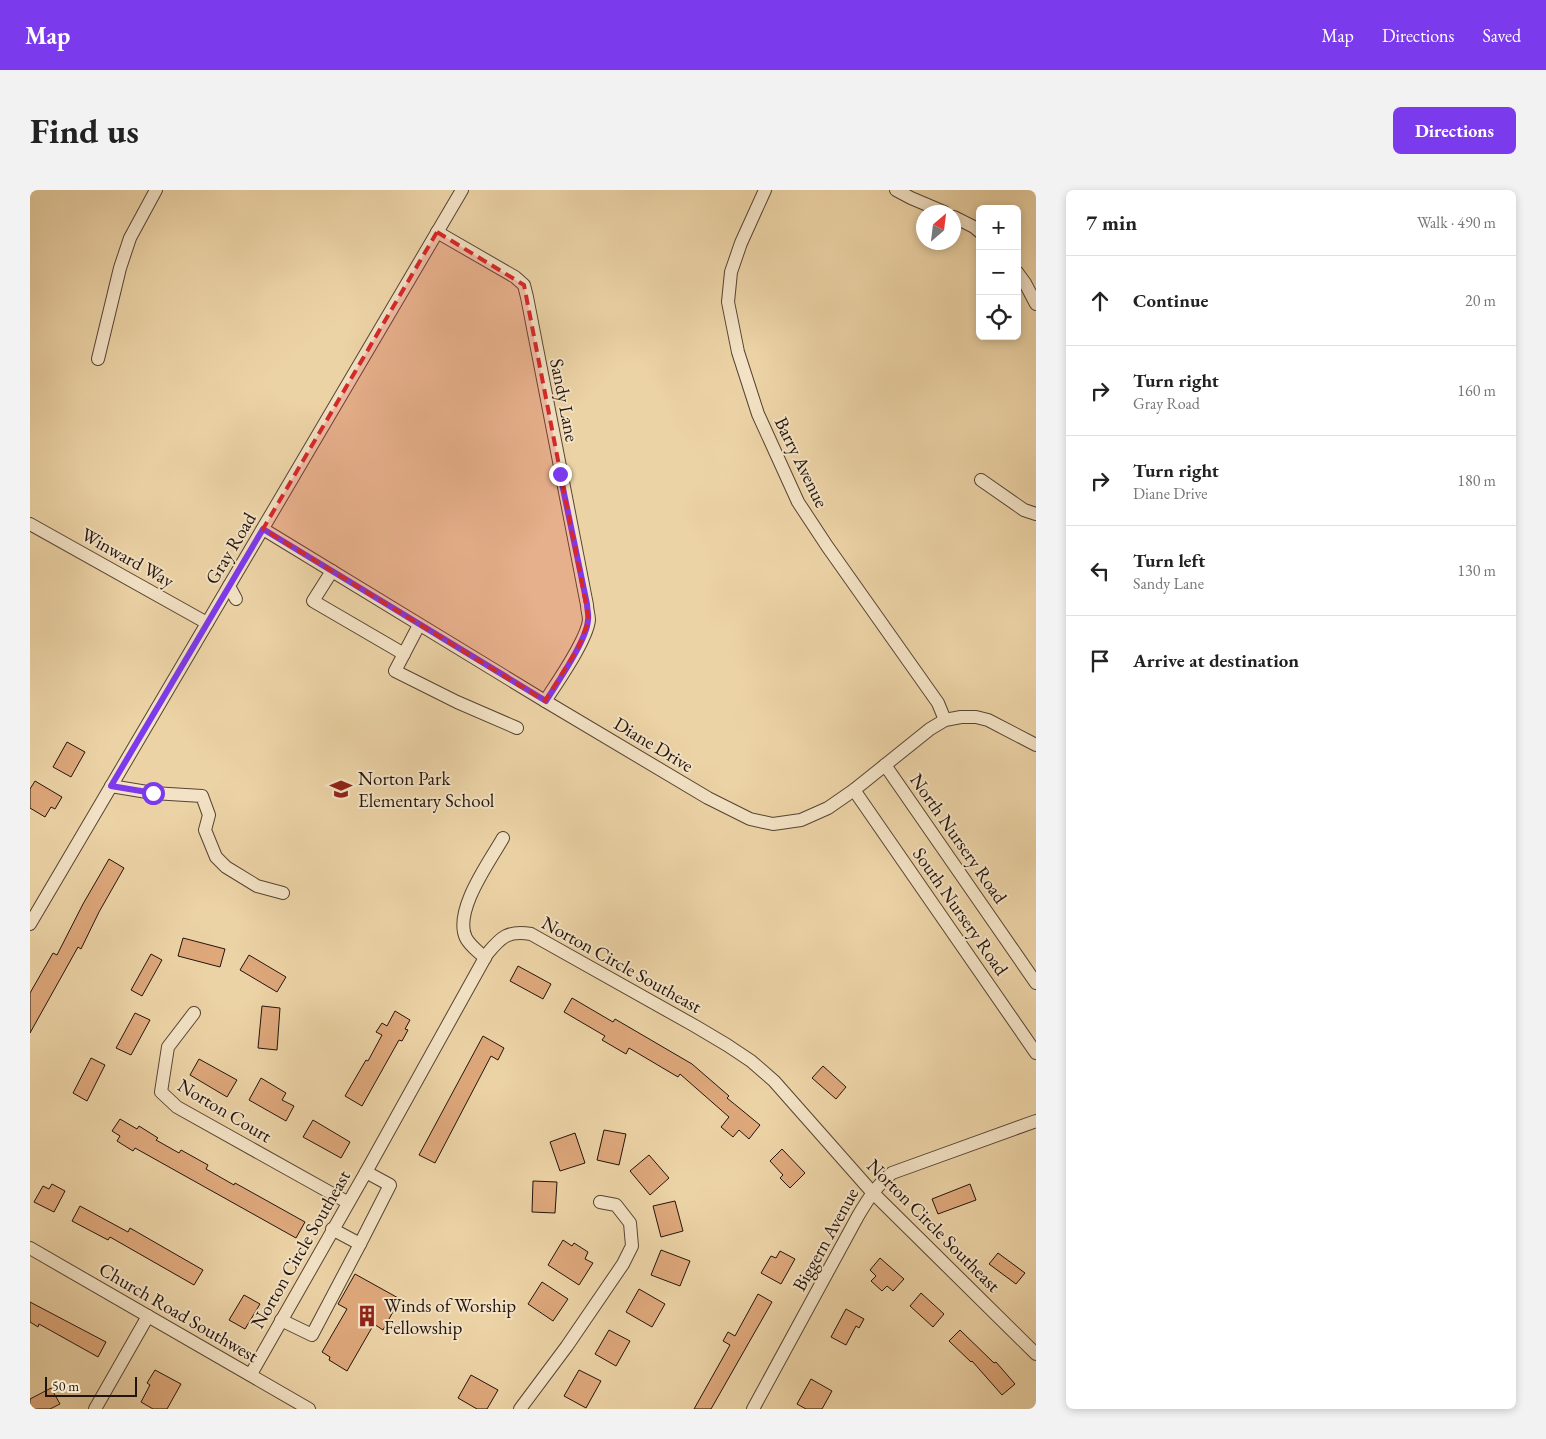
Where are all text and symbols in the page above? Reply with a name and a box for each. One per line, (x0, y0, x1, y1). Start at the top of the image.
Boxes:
text: Map (25, 20, 70, 51)
text: Map (1322, 24, 1354, 47)
text: Directions (1382, 24, 1454, 47)
text: Saved (1482, 24, 1521, 47)
button: Directions (1393, 107, 1516, 154)
text: Find us (30, 108, 139, 153)
north arrow (916, 205, 961, 250)
map controls (976, 205, 1021, 340)
button: + (976, 205, 1021, 250)
text: 7 min (1086, 209, 1137, 236)
text: Walk · 490 m (1417, 212, 1496, 233)
button: − (976, 250, 1021, 295)
icon: ahead (1086, 287, 1114, 315)
text: Continue (1133, 288, 1208, 313)
text: 20 m (1465, 290, 1496, 311)
button: locate (976, 295, 1021, 340)
street label: Sandy Lane (544, 356, 585, 444)
text: Turn right (1133, 368, 1219, 393)
icon: right (1086, 377, 1114, 405)
text: 160 m (1457, 380, 1496, 401)
text: Gray Road (1133, 393, 1200, 414)
street label: Barry Avenue (769, 413, 834, 512)
text: Turn right (1133, 458, 1219, 483)
route end (549, 463, 572, 486)
icon: right (1086, 467, 1114, 495)
text: 180 m (1457, 470, 1496, 491)
text: Diane Drive (1133, 483, 1207, 504)
street label: Gray Road (199, 507, 262, 589)
street label: Winward Way (77, 522, 179, 594)
text: Turn left (1133, 548, 1205, 573)
icon: left (1086, 557, 1114, 585)
text: 130 m (1457, 560, 1496, 581)
text: Sandy Lane (1133, 573, 1204, 594)
icon: arrive (1086, 647, 1114, 675)
text: Arrive at destination (1133, 648, 1299, 673)
street label: Diane Drive (609, 711, 698, 778)
place label: Norton Park Elementary School (358, 766, 495, 813)
street label: North Nursery Road (904, 768, 1013, 909)
school or university icon: Norton Park Elementary School (328, 776, 354, 802)
route start (142, 782, 165, 805)
street label: South Nursery Road (907, 842, 1014, 981)
street label: Norton Circle Southeast (537, 910, 706, 1019)
street label: Norton Court (173, 1073, 276, 1148)
street label: Norton Circle Southeast (861, 1153, 1006, 1298)
street label: Norton Circle Southeast (245, 1165, 356, 1333)
street label: Biggern Avenue (787, 1183, 864, 1295)
street label: Church Road Southwest (95, 1257, 263, 1368)
place label: Winds of Worship Fellowship (384, 1293, 516, 1340)
building icon: Winds of Worship Fellowship (354, 1303, 380, 1329)
scale bar (45, 1374, 138, 1397)
text: 50 m (52, 1377, 79, 1395)

